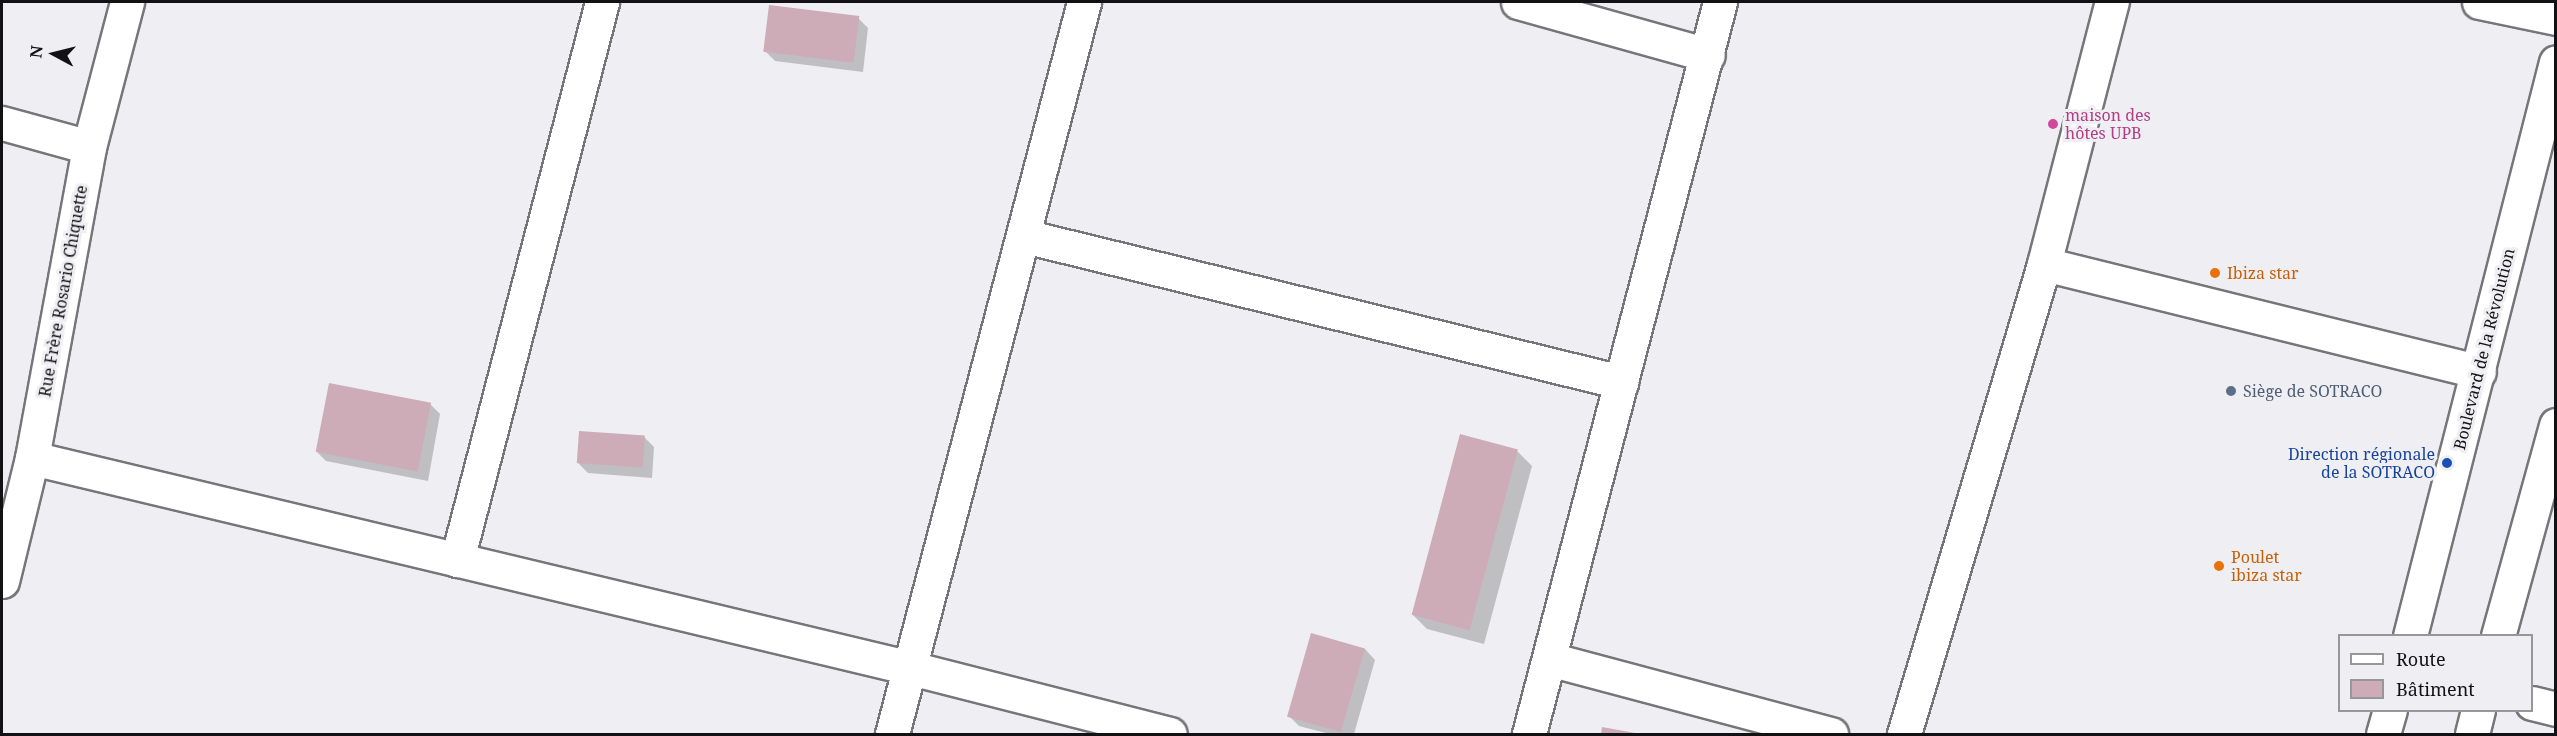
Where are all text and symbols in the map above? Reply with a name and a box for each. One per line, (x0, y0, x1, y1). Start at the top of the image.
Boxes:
north arrow (24, 24, 84, 84)
text: N (24, 44, 48, 59)
place label: maison des hôtes UPB (2065, 105, 2151, 143)
marker: maison des hôtes UPB (2046, 117, 2060, 131)
street label: Rue Frère Rosario Chiquette (35, 184, 91, 398)
street label: Boulevard de la Révolution (2450, 246, 2518, 452)
place label: Ibiza star (2227, 263, 2299, 283)
marker: Ibiza star (2208, 266, 2222, 280)
place label: Siège de SOTRACO (2243, 381, 2382, 401)
marker: Siège de SOTRACO (2224, 384, 2238, 398)
place label: Direction régionale de la SOTRACO (2288, 444, 2435, 482)
marker: Direction régionale de la SOTRACO (2440, 456, 2454, 470)
place label: Poulet ibiza star (2231, 547, 2302, 585)
marker: Poulet ibiza star (2212, 559, 2226, 573)
legend (2338, 634, 2533, 712)
text: Route (2396, 647, 2446, 671)
text: Bâtiment (2396, 677, 2475, 701)

